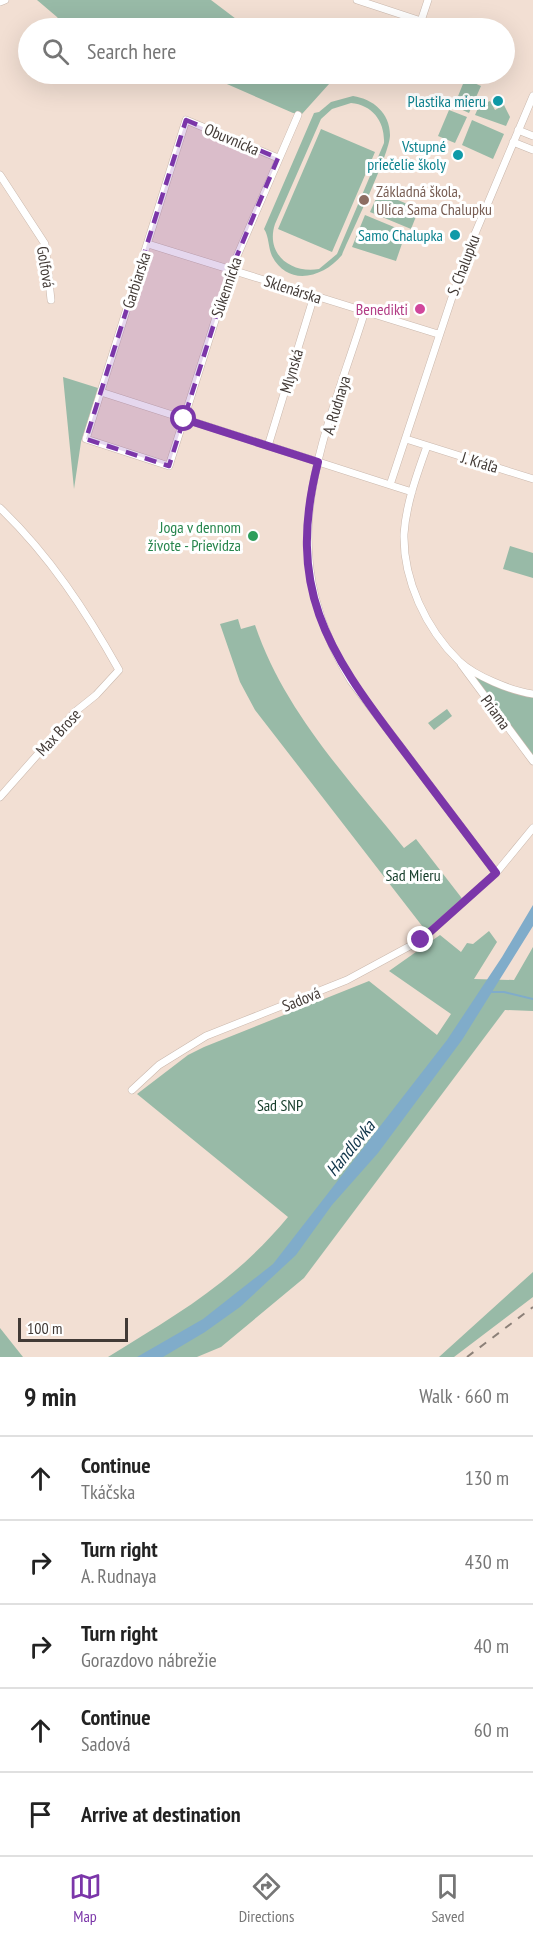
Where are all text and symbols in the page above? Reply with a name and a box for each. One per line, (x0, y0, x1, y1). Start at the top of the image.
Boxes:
search box (18, 18, 515, 84)
icon: search (39, 35, 72, 68)
text: Search here (87, 37, 176, 65)
place label: Plastika mieru (408, 91, 486, 111)
marker: Plastika mieru (491, 94, 505, 108)
street label: Obuvnícka (202, 119, 262, 159)
place label: Vstupné priečelie školy (367, 136, 446, 174)
marker: Vstupné priečelie školy (451, 148, 465, 162)
place label: Základná škola, Ulica Sama Chalupku (376, 181, 492, 219)
marker: Základná škola, Ulica Sama Chalupku (357, 193, 371, 207)
place label: Samo Chalupka (358, 225, 443, 245)
marker: Samo Chalupka (448, 228, 462, 242)
street label: S. Chalupku (442, 232, 484, 298)
street label: Golfová (33, 245, 59, 289)
street label: Garbiarska (118, 249, 154, 311)
street label: Súkennícka (206, 254, 246, 320)
street label: Sklenárska (262, 270, 324, 308)
place label: Benedikti (356, 299, 408, 319)
marker: Benedikti (413, 302, 427, 316)
street label: Mlynská (275, 347, 307, 395)
street label: A. Rudnaya (318, 373, 354, 437)
route start (170, 405, 196, 431)
street label: J. Kráľa (458, 447, 501, 477)
place label: Joga v dennom živote - Prievidza (148, 517, 241, 555)
marker: Joga v dennom živote - Prievidza (246, 529, 260, 543)
street label: Priama (477, 691, 515, 733)
street label: Max Brose (31, 704, 85, 760)
park label: Sad Mieru (385, 865, 441, 885)
route end (407, 926, 433, 952)
street label: Sadová (279, 982, 323, 1016)
park label: Sad SNP (257, 1095, 303, 1115)
water label: Handlovka (320, 1115, 380, 1181)
scale bar (18, 1315, 128, 1342)
text: 100 m (27, 1318, 62, 1338)
text: 9 min (24, 1380, 77, 1413)
text: Walk · 660 m (419, 1383, 509, 1409)
text: Continue (81, 1451, 151, 1479)
icon: ahead (24, 1462, 57, 1495)
text: 130 m (465, 1465, 509, 1491)
text: Tkáčska (81, 1479, 135, 1505)
text: Turn right (81, 1535, 158, 1563)
icon: right (24, 1546, 57, 1579)
text: 430 m (465, 1549, 509, 1575)
text: A. Rudnaya (81, 1563, 157, 1589)
text: Turn right (81, 1619, 158, 1647)
icon: right (24, 1630, 57, 1663)
text: 40 m (474, 1633, 509, 1659)
text: Gorazdovo nábrežie (81, 1647, 217, 1673)
text: Continue (81, 1703, 151, 1731)
icon: ahead (24, 1714, 57, 1747)
text: 60 m (474, 1717, 509, 1743)
text: Sadová (81, 1731, 130, 1757)
icon: arrive (24, 1798, 57, 1831)
text: Arrive at destination (81, 1800, 241, 1828)
tab: Map (69, 1870, 102, 1926)
tab: Directions (239, 1870, 294, 1926)
tab: Saved (431, 1870, 464, 1926)

